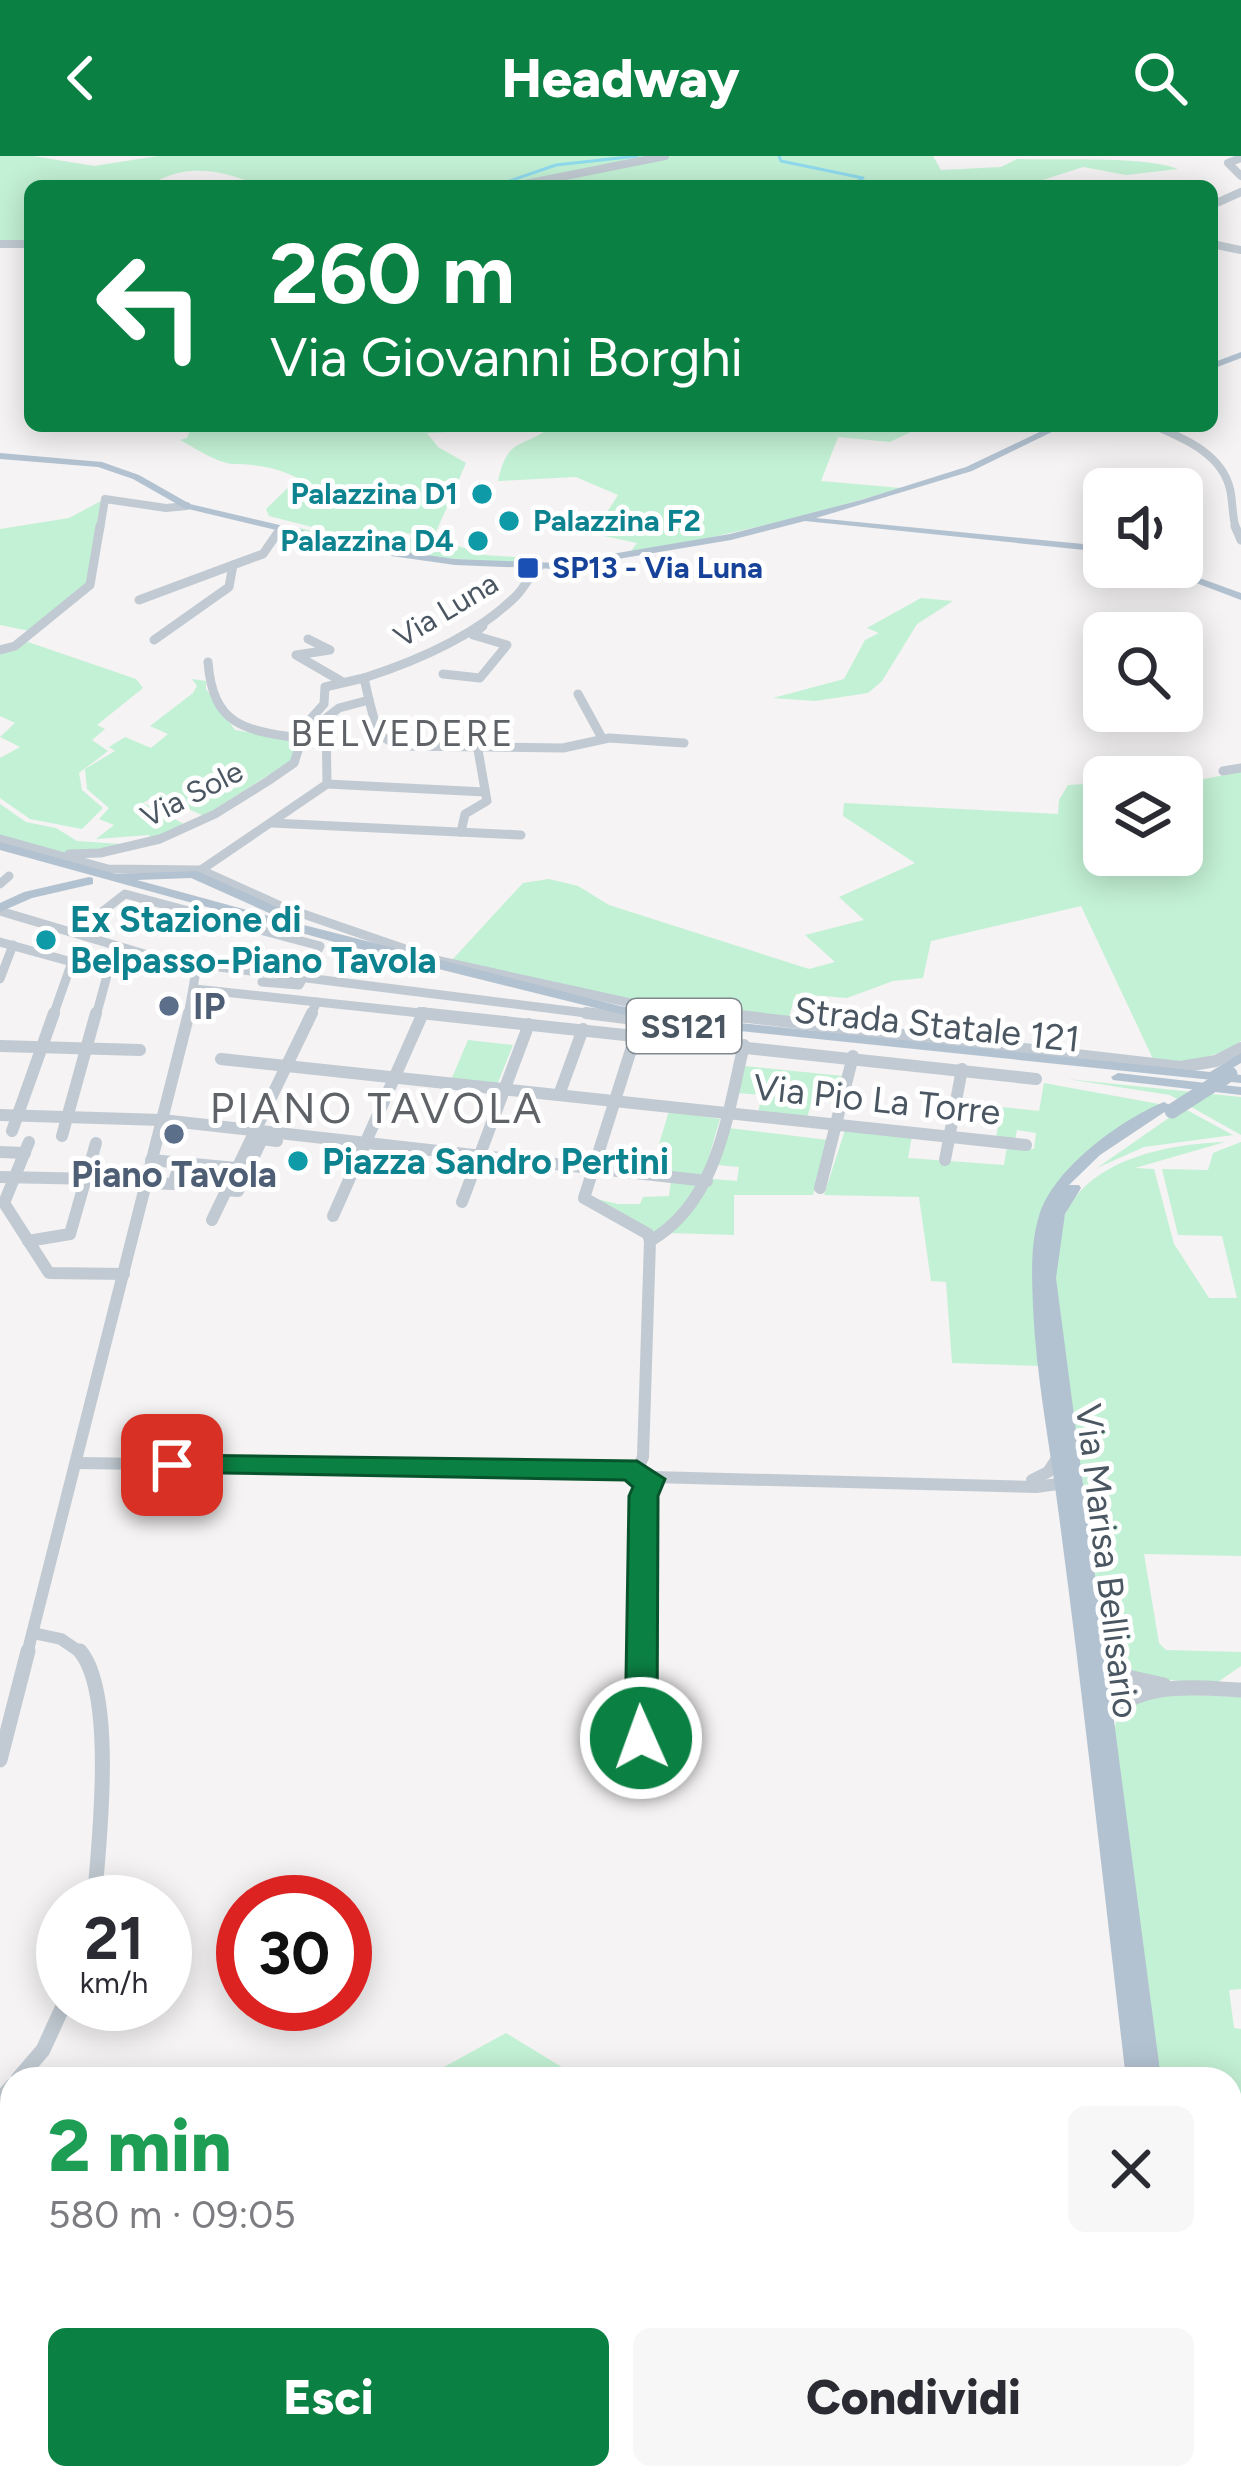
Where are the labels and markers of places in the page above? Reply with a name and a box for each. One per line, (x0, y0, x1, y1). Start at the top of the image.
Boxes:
place label: Palazzina D1 (291, 475, 458, 512)
marker: Palazzina D1 (469, 481, 495, 507)
place label: Palazzina F2 (533, 502, 701, 539)
marker: Palazzina F2 (496, 508, 522, 534)
place label: Palazzina D4 (280, 522, 454, 559)
marker: Palazzina D4 (465, 528, 491, 554)
place label: SP13 - Via Luna (552, 549, 763, 586)
marker: SP13 - Via Luna (515, 555, 541, 581)
place label: Ex Stazione di Belpasso-Piano Tavola (70, 898, 437, 982)
marker: Ex Stazione di Belpasso-Piano Tavola (33, 927, 59, 953)
place label: IP (193, 985, 225, 1028)
marker: IP (156, 993, 182, 1019)
marker: Piano Tavola (161, 1121, 187, 1147)
place label: Piazza Sandro Pertini (322, 1140, 669, 1183)
marker: Piazza Sandro Pertini (285, 1148, 311, 1174)
place label: Piano Tavola (71, 1153, 277, 1196)
pin (121, 1414, 223, 1516)

